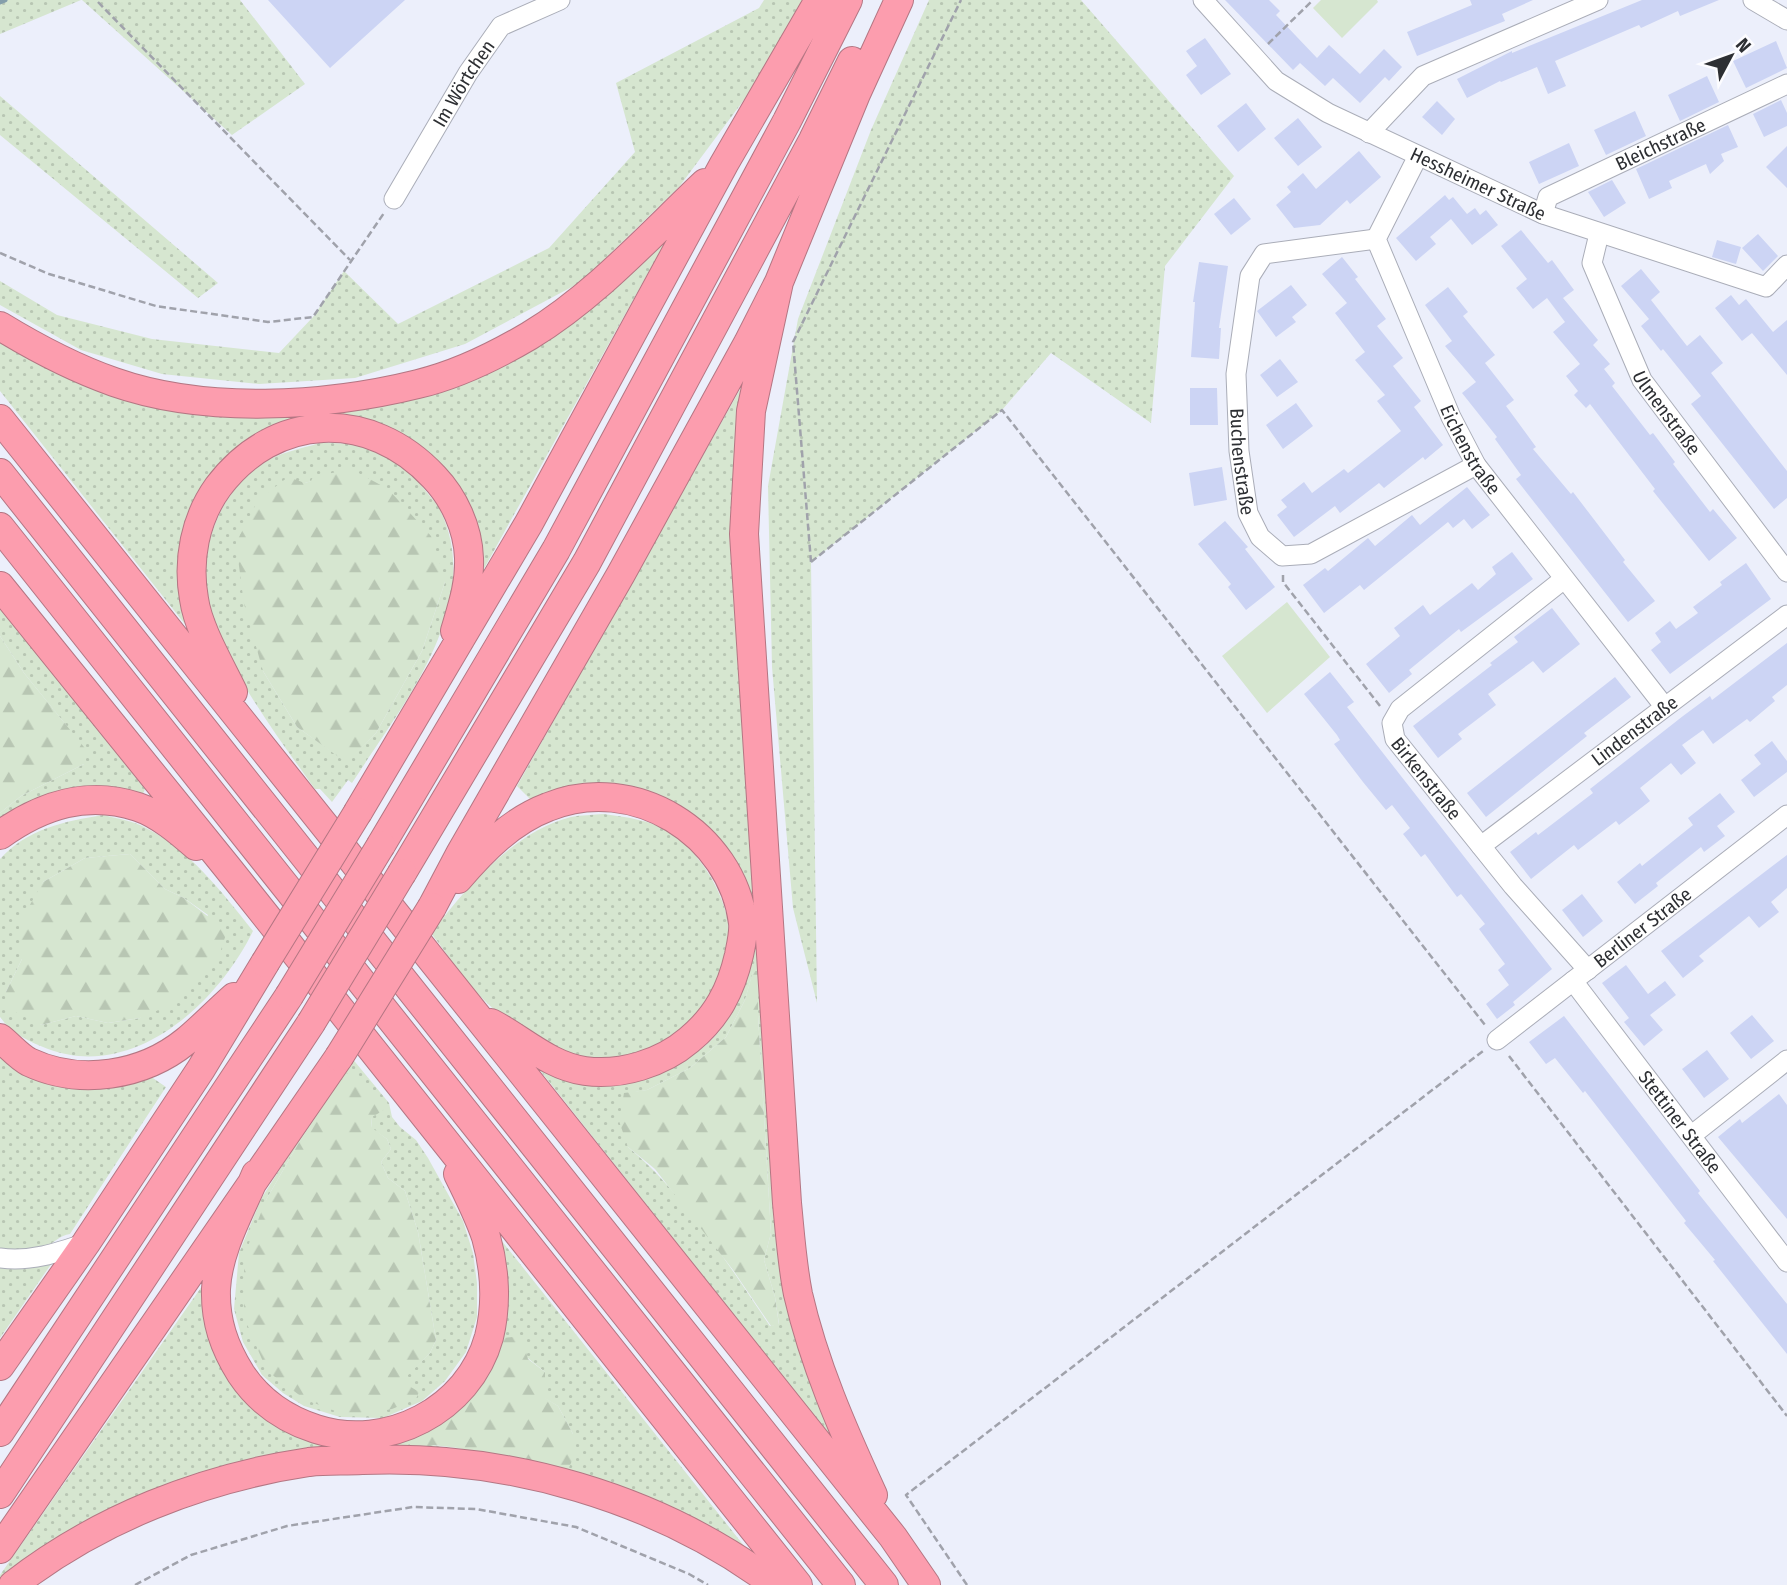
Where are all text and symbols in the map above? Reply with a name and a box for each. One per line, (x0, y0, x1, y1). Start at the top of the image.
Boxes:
north arrow (1696, 21, 1766, 91)
text: N (1731, 33, 1756, 57)
street label: Im Wörtchen (428, 36, 500, 131)
street label: Bleichstraße (1612, 113, 1709, 175)
street label: Hessheimer Straße (1407, 142, 1549, 226)
street label: Ulmenstraße (1627, 368, 1705, 460)
street label: Eichenstraße (1435, 401, 1506, 499)
street label: Buchenstraße (1225, 408, 1259, 517)
street label: Lindenstraße (1587, 691, 1682, 771)
street label: Birkenstraße (1386, 733, 1466, 824)
street label: Berliner Straße (1589, 883, 1696, 973)
street label: Stettiner Straße (1633, 1066, 1726, 1178)

